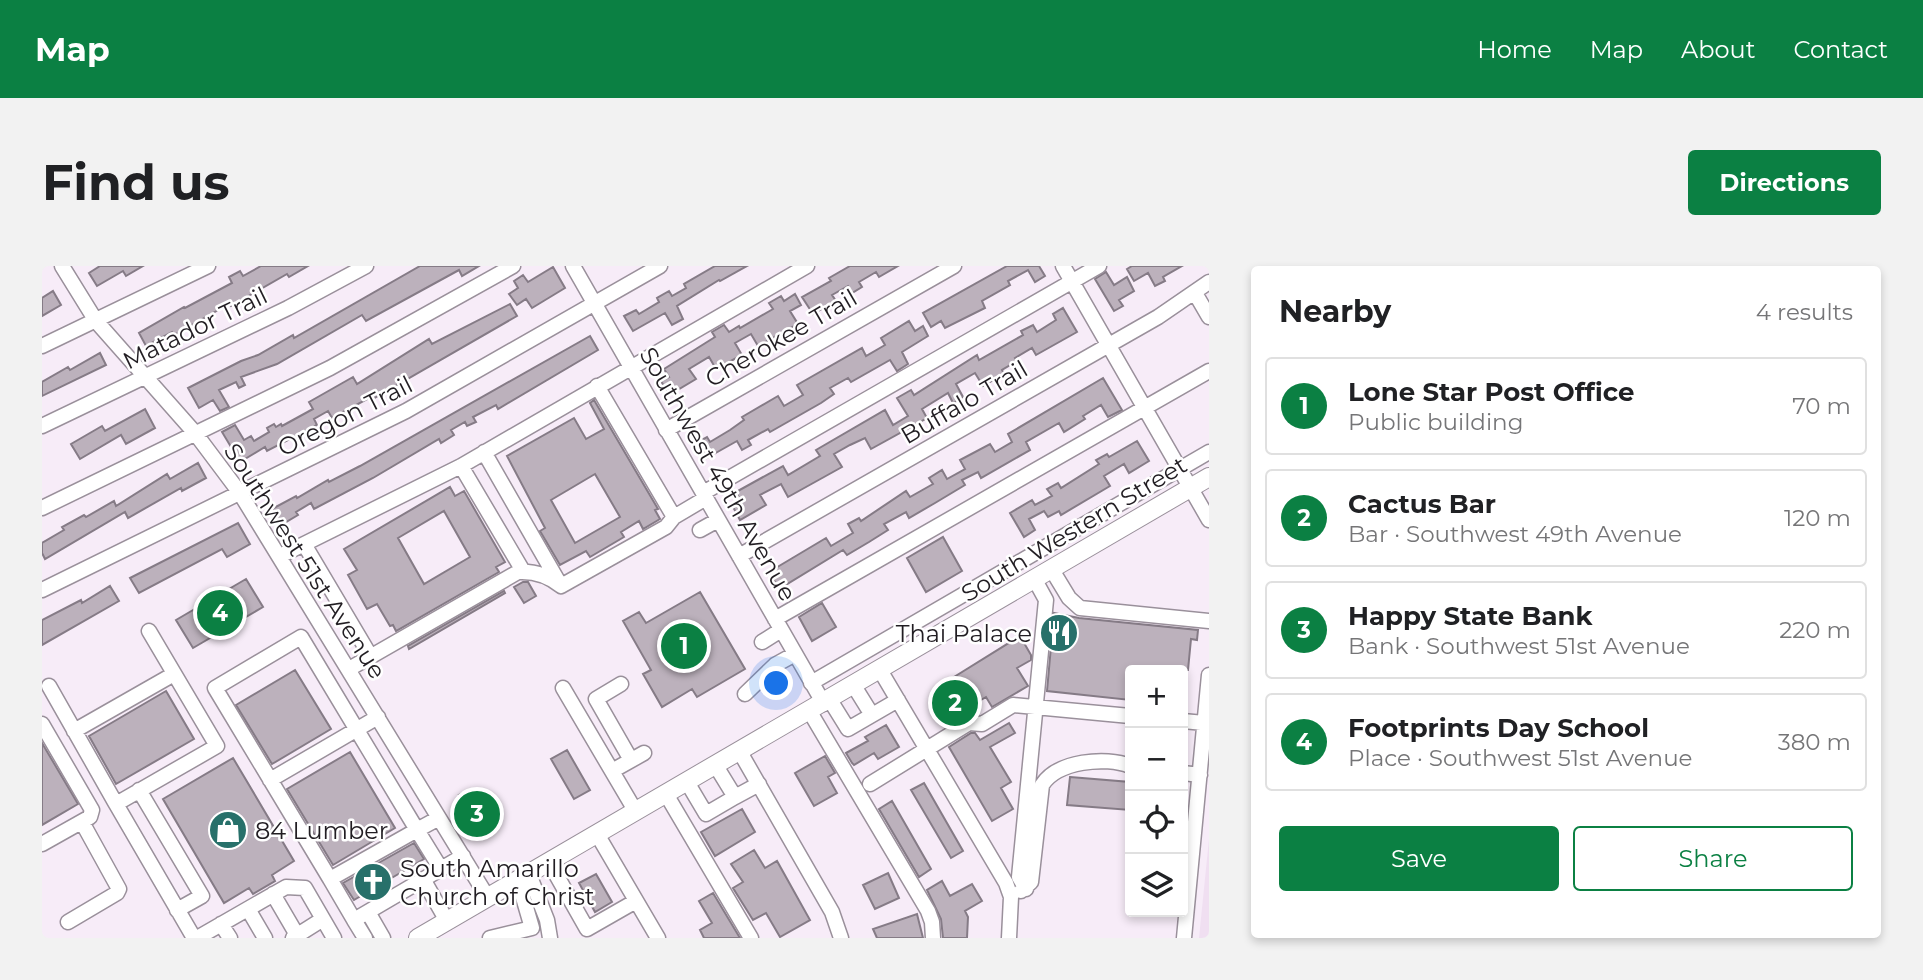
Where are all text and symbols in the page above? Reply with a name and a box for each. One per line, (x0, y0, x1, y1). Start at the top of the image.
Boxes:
text: Map (35, 29, 110, 69)
text: Home (1477, 35, 1552, 64)
text: Map (1590, 35, 1643, 64)
text: About (1681, 35, 1755, 64)
text: Contact (1793, 35, 1888, 64)
button: Directions (1688, 150, 1881, 215)
text: Find us (42, 153, 230, 212)
street label: Matador Trail (118, 281, 272, 375)
street label: Cherokee Trail (700, 283, 862, 393)
text: Nearby (1279, 293, 1391, 330)
text: 4 results (1756, 298, 1853, 326)
street label: Southwest 49th Avenue (633, 342, 803, 606)
street label: Buffalo Trail (896, 354, 1032, 450)
street label: Oregon Trail (273, 370, 417, 462)
text: Lone Star Post Office (1348, 376, 1634, 408)
text: 1 (1299, 392, 1309, 420)
text: 70 m (1792, 392, 1851, 420)
text: Public building (1348, 408, 1523, 436)
street label: Southwest 51st Avenue (218, 438, 392, 684)
street label: South Western Street (956, 450, 1192, 608)
text: Cactus Bar (1348, 488, 1496, 520)
text: 2 (1297, 504, 1311, 532)
text: 120 m (1784, 504, 1851, 532)
text: Bar · Southwest 49th Avenue (1348, 520, 1682, 548)
pin: 4 (197, 587, 243, 639)
text: Happy State Bank (1348, 600, 1592, 632)
restaurant icon: Thai Palace (1038, 612, 1080, 654)
text: 3 (1297, 616, 1311, 644)
text: 220 m (1779, 616, 1851, 644)
place label: Thai Palace (896, 619, 1032, 648)
pin: 1 (661, 620, 707, 672)
text: Bank · Southwest 51st Avenue (1348, 632, 1690, 660)
map controls (1125, 665, 1188, 917)
button: + (1125, 665, 1188, 728)
your location (759, 666, 793, 700)
pin: 2 (932, 677, 978, 729)
text: Footprints Day School (1348, 712, 1649, 744)
button: − (1125, 728, 1188, 791)
text: 4 (1296, 728, 1312, 756)
text: 380 m (1778, 728, 1851, 756)
text: Place · Southwest 51st Avenue (1348, 744, 1693, 772)
pin: 3 (454, 788, 500, 840)
button: locate (1125, 791, 1188, 854)
shop icon: 84 Lumber (207, 809, 249, 851)
place label: 84 Lumber (255, 816, 388, 845)
button: Save (1279, 826, 1559, 891)
button: Share (1573, 826, 1853, 891)
place label: South Amarillo Church of Christ (400, 854, 595, 911)
button: layers (1125, 854, 1188, 917)
church icon: South Amarillo Church of Christ (352, 861, 394, 903)

